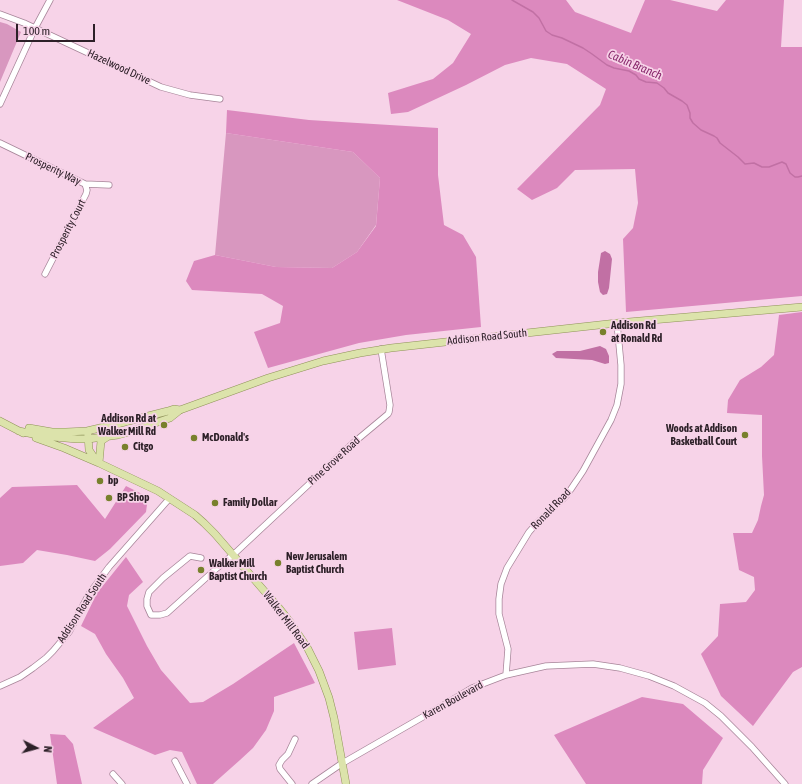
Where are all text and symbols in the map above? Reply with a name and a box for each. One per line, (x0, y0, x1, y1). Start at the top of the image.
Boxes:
scale bar (18, 16, 97, 42)
text: 100 m (23, 24, 50, 38)
street label: Hazelwood Drive (85, 47, 153, 87)
water label: Cabin Branch (606, 47, 664, 83)
street label: Prosperity Way (23, 150, 83, 188)
street label: Prosperity Court (47, 197, 89, 261)
place label: Addison Rd at Ronald Rd (611, 319, 662, 345)
street label: Addison Road South (446, 326, 528, 348)
marker: Addison Rd at Ronald Rd (598, 327, 608, 337)
place label: Addison Rd at Walker Mill Rd (98, 412, 156, 438)
marker: Addison Rd at Walker Mill Rd (159, 420, 169, 430)
place label: Woods at Addison Basketball Court (666, 422, 737, 448)
marker: Woods at Addison Basketball Court (740, 430, 750, 440)
place label: McDonald's (202, 431, 249, 445)
marker: McDonald's (189, 433, 199, 443)
street label: Pine Grove Road (305, 434, 363, 488)
place label: Citgo (133, 440, 153, 454)
marker: Citgo (120, 442, 130, 452)
place label: bp (108, 474, 118, 488)
marker: bp (95, 476, 105, 486)
street label: Ronald Road (528, 486, 574, 532)
place label: BP Shop (117, 491, 149, 505)
marker: BP Shop (104, 493, 114, 503)
place label: Family Dollar (223, 496, 277, 510)
marker: Family Dollar (210, 498, 220, 508)
place label: New Jerusalem Baptist Church (286, 550, 347, 576)
place label: Walker Mill Baptist Church (209, 557, 267, 583)
marker: New Jerusalem Baptist Church (273, 558, 283, 568)
marker: Walker Mill Baptist Church (196, 565, 206, 575)
street label: Addison Road South (55, 571, 109, 645)
street label: Walker Mill Road (260, 589, 312, 651)
street label: Karen Boulevard (421, 678, 485, 722)
north arrow (16, 728, 56, 768)
text: N (42, 745, 54, 753)

